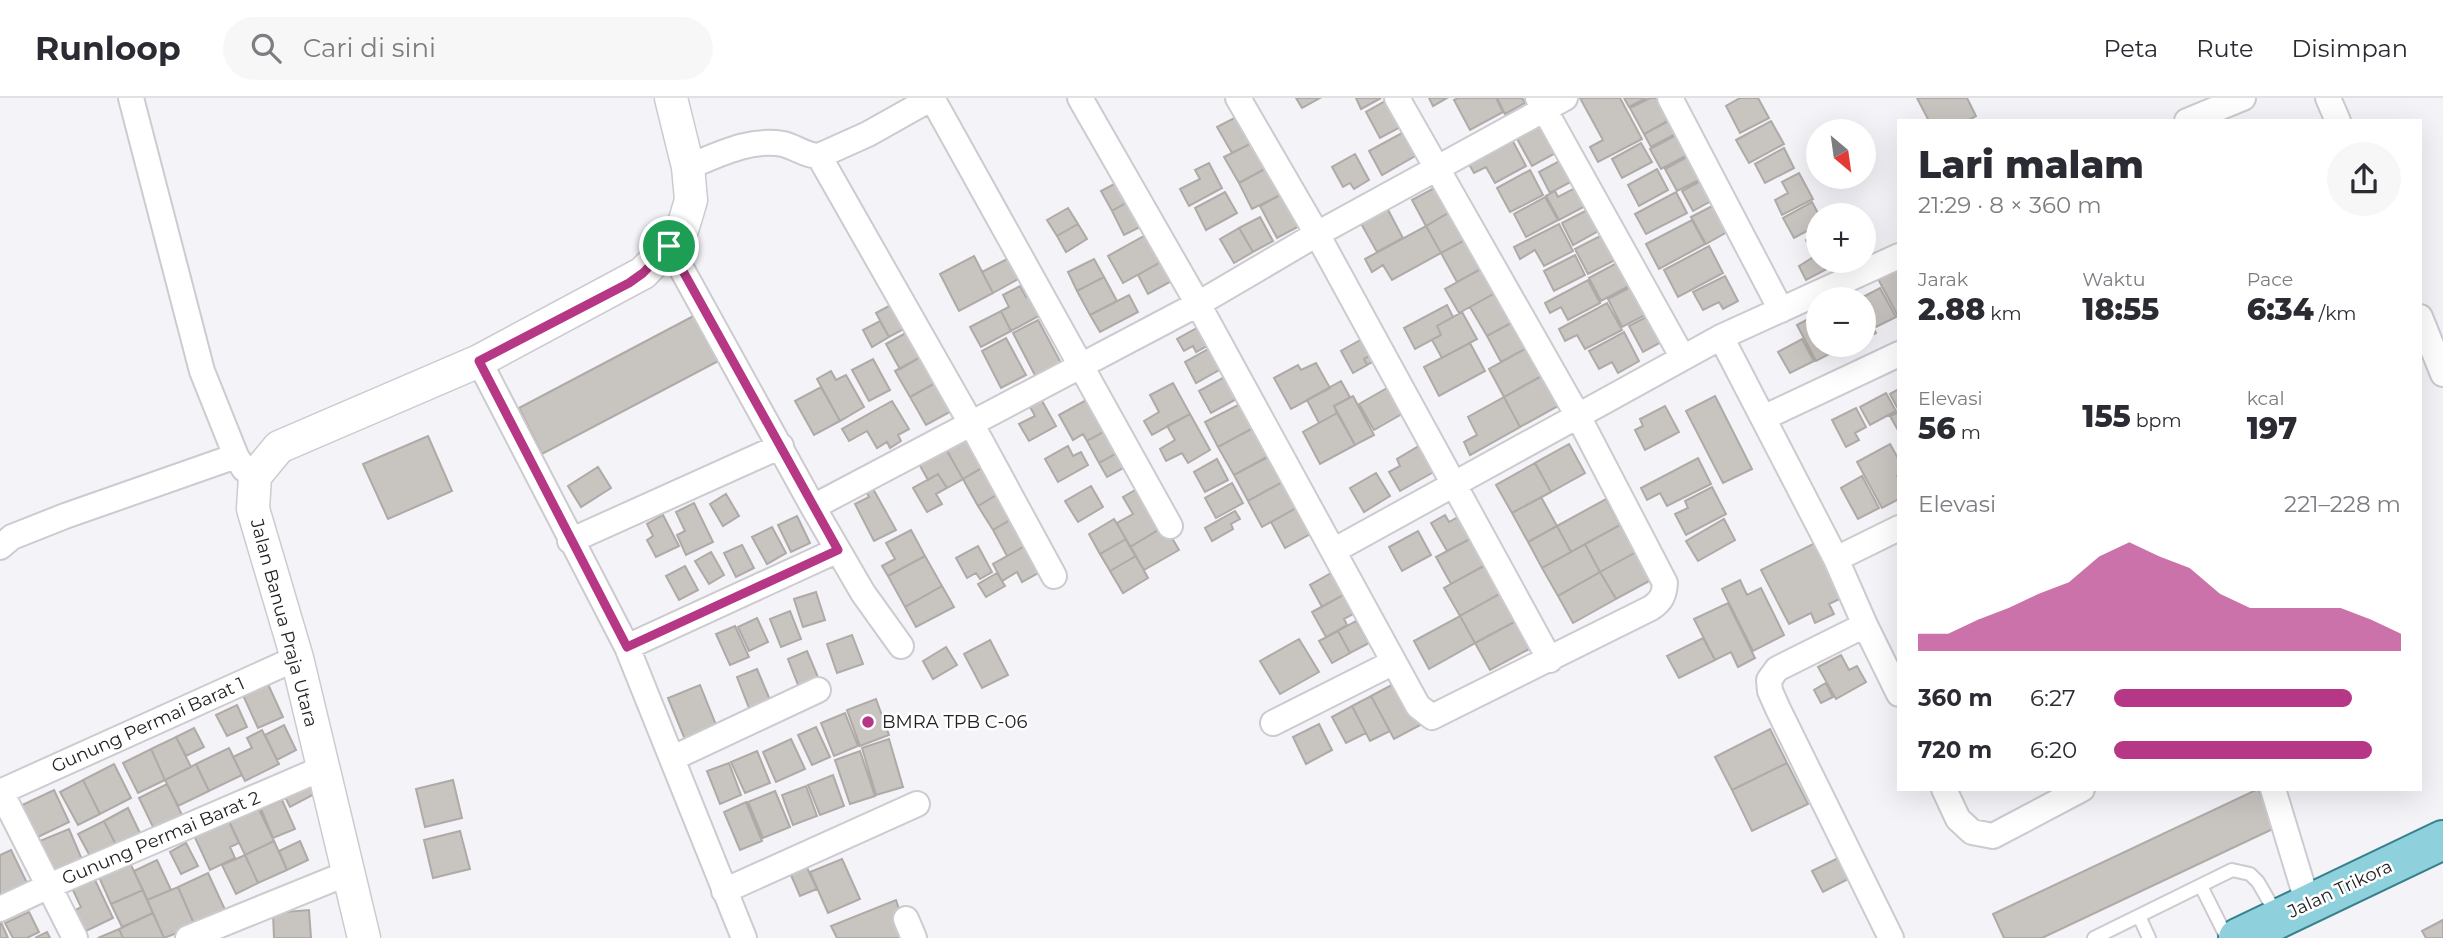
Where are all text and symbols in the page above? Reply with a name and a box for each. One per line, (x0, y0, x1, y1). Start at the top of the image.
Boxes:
search box (223, 17, 713, 80)
text: Runloop (35, 28, 181, 68)
icon: search (247, 29, 285, 67)
text: Cari di sini (303, 32, 436, 64)
text: Peta (2103, 34, 2158, 63)
text: Rute (2196, 34, 2254, 63)
text: Disimpan (2292, 34, 2408, 63)
north arrow (1806, 119, 1876, 189)
map controls (1806, 119, 1876, 357)
text: Lari malam (1918, 141, 2144, 188)
button: share (2327, 142, 2401, 216)
text: 21:29 · 8 × 360 m (1918, 191, 2102, 219)
button: + (1806, 203, 1876, 273)
pin (639, 216, 699, 276)
icon: arrive (650, 227, 688, 265)
text: Jarak (1918, 268, 1968, 291)
text: Waktu (2082, 268, 2145, 291)
text: Pace (2247, 268, 2293, 291)
button: − (1806, 287, 1876, 357)
text: 2.88 (1918, 291, 1985, 328)
text: 18:55 (2082, 291, 2159, 328)
text: 6:34 (2247, 291, 2314, 328)
text: km (1985, 302, 2022, 325)
text: /km (2314, 302, 2357, 325)
text: Elevasi (1918, 387, 1983, 410)
text: kcal (2247, 387, 2285, 410)
text: 155 (2082, 398, 2131, 435)
text: bpm (2131, 409, 2182, 432)
text: 56 (1918, 410, 1956, 447)
text: 197 (2247, 410, 2297, 447)
text: m (1956, 421, 1981, 444)
text: Elevasi (1918, 490, 1996, 518)
text: 221–228 m (2284, 490, 2401, 518)
street label: Jalan Banua Praja Utara (245, 516, 322, 729)
street label: Gunung Permai Barat 1 (48, 672, 248, 778)
text: 360 m (1918, 684, 1993, 712)
text: 6:27 (2030, 684, 2075, 712)
place label: BMRA TPB C-06 (882, 711, 1027, 733)
marker: BMRA TPB C-06 (860, 714, 876, 730)
text: 720 m (1918, 736, 1992, 764)
text: 6:20 (2030, 736, 2077, 764)
street label: Gunung Permai Barat 2 (59, 786, 263, 890)
street label: Jalan Trikora (2283, 855, 2396, 923)

